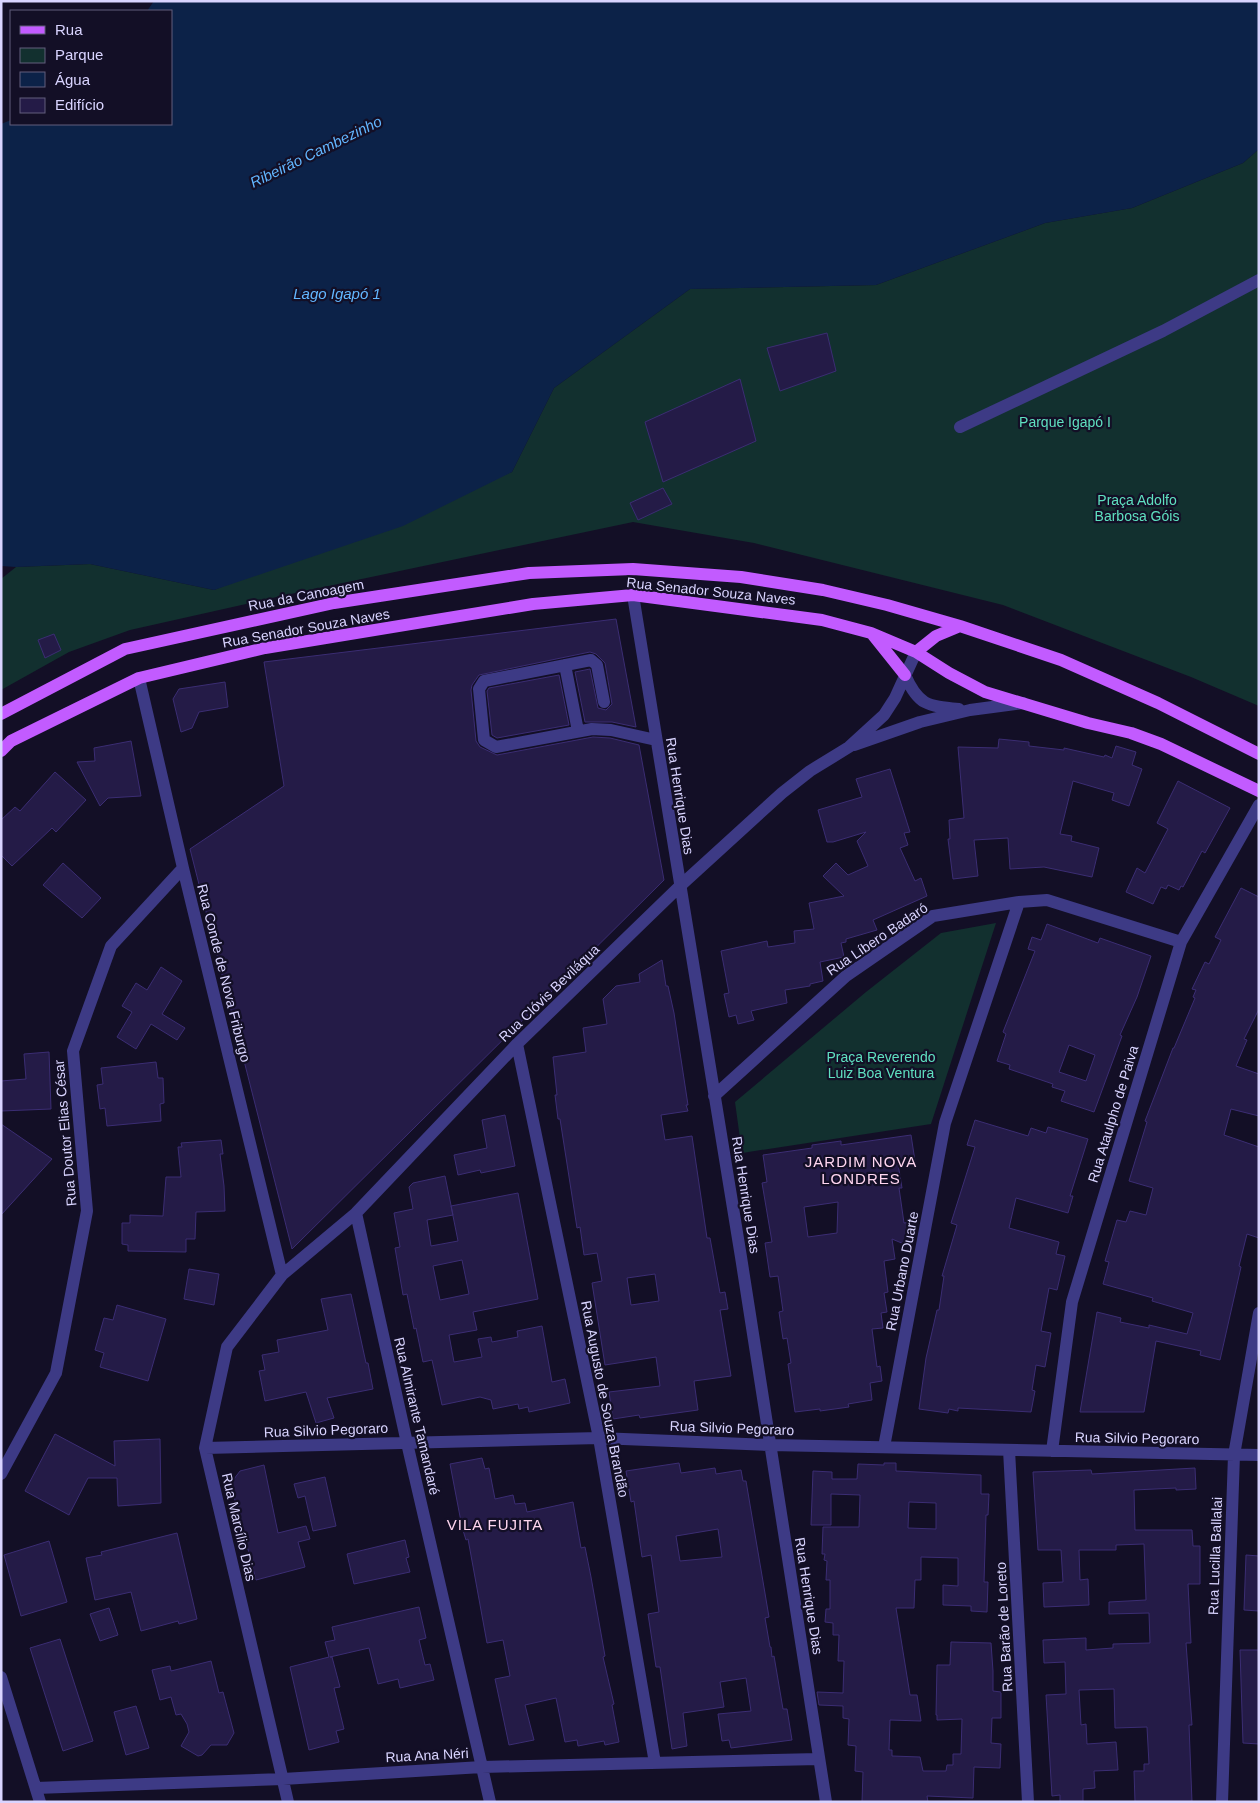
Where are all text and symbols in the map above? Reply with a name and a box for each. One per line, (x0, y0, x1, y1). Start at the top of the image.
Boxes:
legend (10, 10, 172, 125)
text: Rua (55, 21, 83, 38)
text: Parque (55, 46, 103, 63)
text: Água (55, 71, 91, 88)
text: Edifício (55, 96, 104, 113)
water label: Ribeirão Cambezinho (247, 112, 384, 191)
water label: Lago Igapó 1 (293, 285, 381, 302)
park label: Parque Igapó I (1019, 414, 1111, 430)
park label: Praça Adolfo Barbosa Góis (1095, 492, 1179, 524)
street label: Rua Senador Souza Naves (626, 574, 796, 608)
street label: Rua da Canoagem (247, 576, 365, 614)
street label: Rua Senador Souza Naves (221, 605, 391, 651)
street label: Rua Henrique Dias (663, 736, 697, 856)
street label: Rua Conde de Nova Friburgo (194, 882, 254, 1064)
street label: Rua Líbero Badaró (823, 899, 931, 979)
street label: Rua Clóvis Beviláqua (496, 941, 603, 1045)
street label: Rua Ataulpho de Paiva (1085, 1043, 1142, 1184)
park label: Praça Reverendo Luiz Boa Ventura (827, 1049, 936, 1081)
street label: Rua Doutor Elias César (51, 1059, 79, 1207)
street label: Rua Henrique Dias (729, 1135, 763, 1255)
district label: JARDIM NOVA LONDRES (805, 1153, 917, 1187)
street label: Rua Urbano Duarte (883, 1210, 921, 1332)
street label: Rua Augusto de Souza Brandão (578, 1299, 632, 1499)
street label: Rua Almirante Tamandaré (391, 1335, 443, 1497)
street label: Rua Silvio Pegoraro (670, 1418, 795, 1438)
street label: Rua Silvio Pegoraro (264, 1420, 389, 1440)
street label: Rua Silvio Pegoraro (1075, 1429, 1200, 1447)
street label: Rua Marcílio Dias (219, 1471, 259, 1583)
street label: Rua Lucilla Ballalai (1205, 1497, 1225, 1615)
district label: VILA FUJITA (447, 1516, 543, 1533)
street label: Rua Henrique Dias (792, 1536, 826, 1656)
street label: Rua Barão de Loreto (993, 1561, 1015, 1692)
street label: Rua Ana Néri (385, 1745, 469, 1765)

